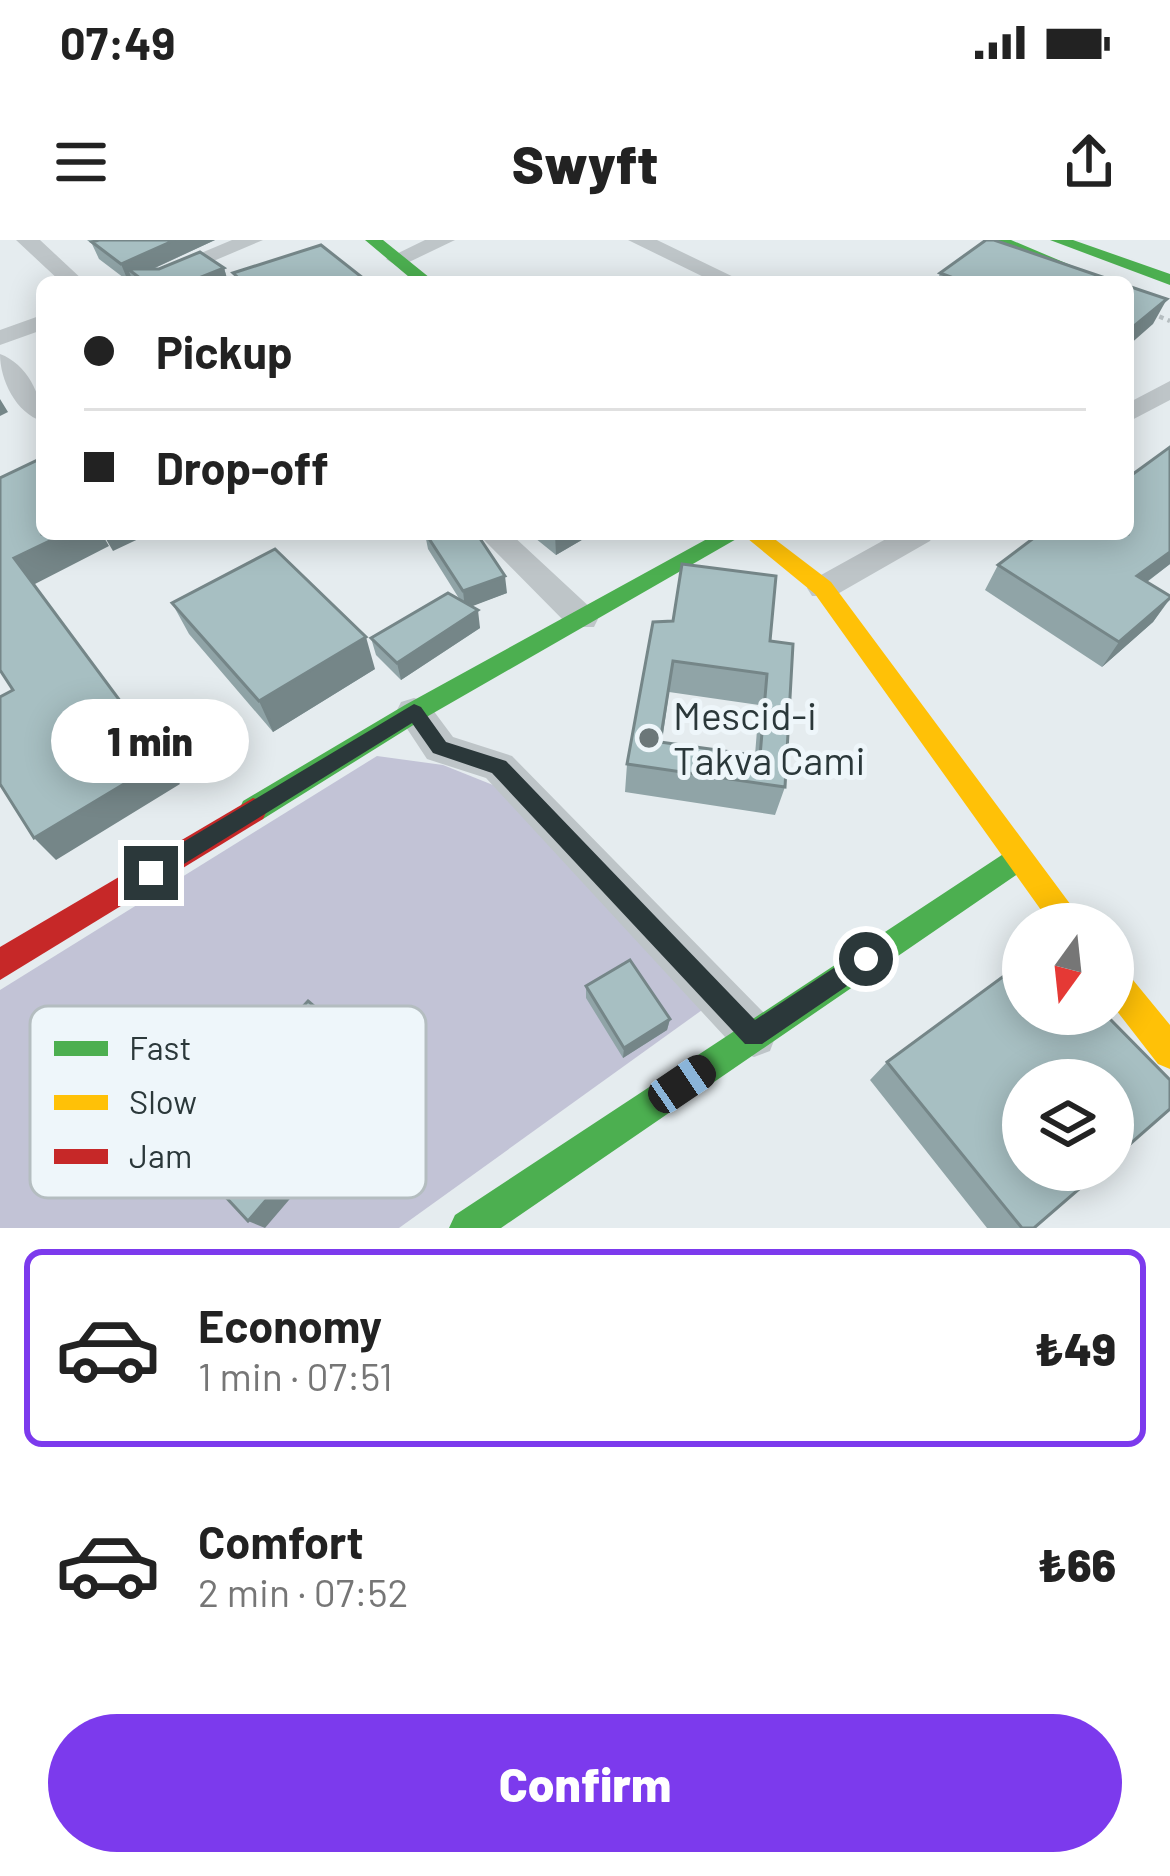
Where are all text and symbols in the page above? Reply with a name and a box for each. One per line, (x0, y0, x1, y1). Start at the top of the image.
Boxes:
text: 07:49 (60, 15, 175, 69)
icon: menu (48, 129, 114, 195)
icon: share (1056, 129, 1122, 195)
text: Swyft (512, 130, 658, 195)
text: Pickup (156, 324, 293, 378)
text: Drop-off (156, 440, 329, 494)
place label: Mescid-i Takva Cami (673, 691, 865, 783)
callout: 1 min (52, 699, 250, 783)
text: 1 min (107, 717, 193, 764)
marker: Mescid-i Takva Cami (636, 725, 662, 751)
route end (124, 846, 178, 900)
north arrow (1002, 903, 1134, 1035)
map controls (1002, 903, 1134, 1191)
route start (839, 932, 893, 986)
legend (30, 1006, 426, 1198)
text: Fast (129, 1027, 191, 1067)
car (642, 1049, 722, 1119)
button: layers (1002, 1059, 1134, 1191)
text: Slow (129, 1081, 197, 1121)
text: Jam (129, 1135, 192, 1175)
icon: car (54, 1294, 162, 1402)
text: Economy (198, 1298, 382, 1352)
text: ₺49 (1035, 1321, 1116, 1375)
text: 1 min · 07:51 (198, 1352, 393, 1399)
icon: car (54, 1510, 162, 1618)
text: Comfort (198, 1514, 364, 1568)
text: ₺66 (1038, 1537, 1116, 1591)
text: 2 min · 07:52 (198, 1568, 408, 1615)
button: Confirm (48, 1714, 1122, 1852)

